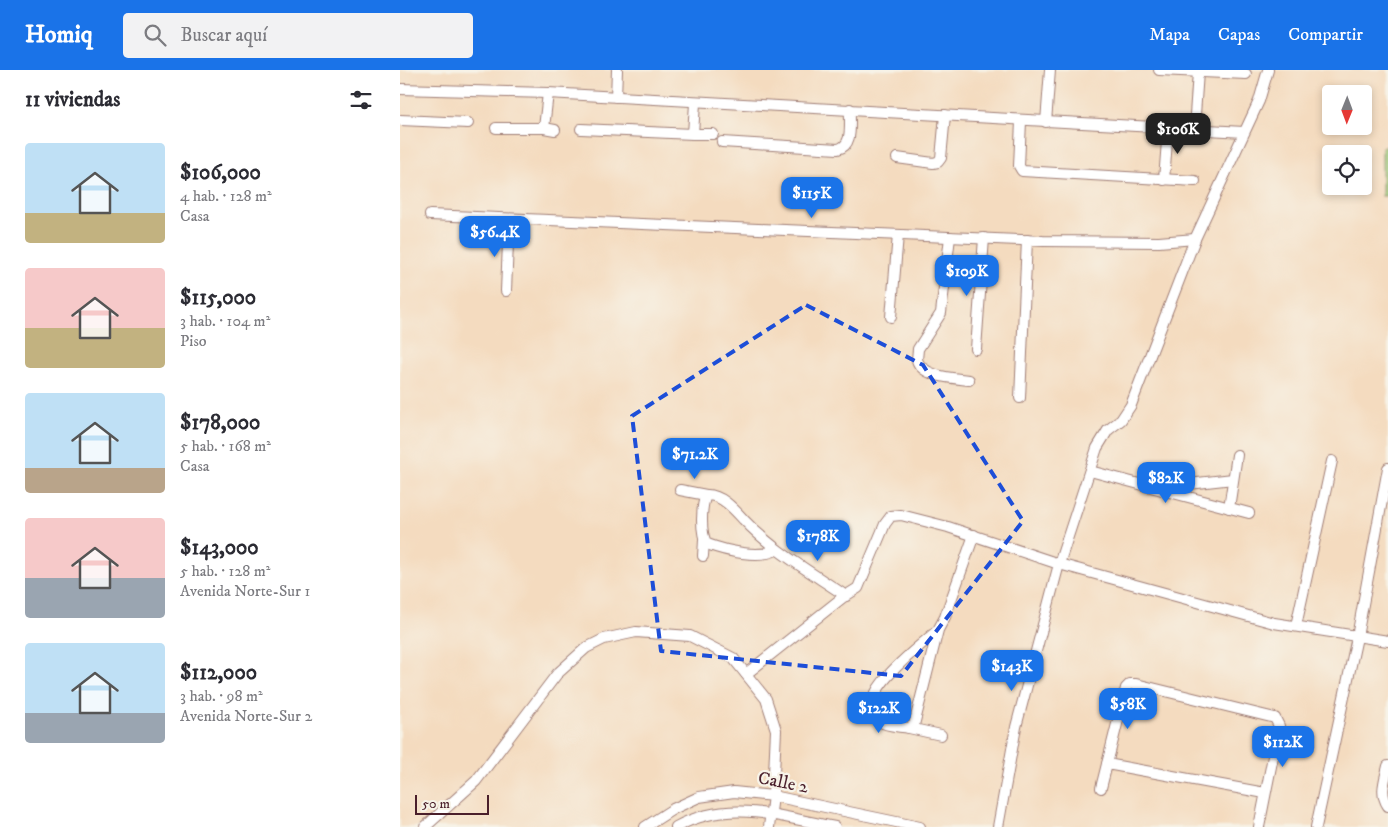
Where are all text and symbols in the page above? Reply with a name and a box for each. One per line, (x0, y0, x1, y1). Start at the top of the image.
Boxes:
search box (123, 13, 473, 58)
text: Homiq (25, 20, 93, 50)
icon: search (141, 21, 169, 49)
text: Buscar aquí (181, 24, 267, 47)
text: Mapa (1149, 24, 1190, 46)
text: Capas (1218, 24, 1260, 46)
text: Compartir (1288, 24, 1363, 46)
north arrow (1322, 85, 1372, 135)
map controls (1322, 85, 1372, 195)
icon: filters (347, 86, 375, 114)
text: 11 viviendas (25, 87, 120, 113)
pin: $106K (1143, 112, 1213, 155)
text: $106K (1157, 119, 1199, 139)
button: locate (1322, 145, 1372, 195)
text: $106,000 (180, 160, 261, 186)
icon: home (65, 163, 125, 223)
pin: $115K (777, 176, 847, 219)
text: $115K (792, 183, 832, 203)
text: 4 hab. · 128 m² (180, 186, 272, 206)
text: Casa (180, 206, 210, 226)
pin: $56.4K (454, 216, 536, 258)
text: $56.4K (470, 222, 520, 242)
pin: $109K (932, 254, 1002, 297)
text: $109K (946, 261, 988, 281)
text: $115,000 (180, 285, 256, 311)
icon: home (65, 288, 125, 348)
text: 3 hab. · 104 m² (180, 311, 270, 331)
text: Piso (180, 331, 207, 351)
text: $178,000 (180, 410, 260, 436)
icon: home (65, 413, 125, 473)
text: 5 hab. · 168 m² (180, 436, 271, 456)
pin: $71.2K (654, 438, 736, 480)
text: $71.2K (672, 444, 718, 464)
text: Casa (180, 456, 210, 476)
pin: $82K (1136, 462, 1196, 504)
text: $82K (1148, 468, 1184, 488)
pin: $178K (783, 520, 853, 562)
text: $178K (797, 526, 839, 546)
text: $143,000 (180, 535, 259, 561)
icon: home (65, 538, 125, 598)
text: 5 hab. · 128 m² (180, 561, 270, 581)
text: Avenida Norte-Sur 1 (180, 581, 310, 601)
pin: $143K (977, 650, 1047, 692)
text: $143K (991, 656, 1033, 676)
text: $112,000 (180, 660, 257, 686)
icon: home (65, 663, 125, 723)
text: 3 hab. · 98 m² (180, 686, 263, 706)
pin: $58K (1098, 688, 1158, 730)
pin: $122K (844, 692, 914, 734)
text: $58K (1110, 694, 1146, 714)
text: $122K (858, 698, 900, 718)
text: Avenida Norte-Sur 2 (180, 706, 312, 726)
pin: $112K (1248, 726, 1318, 768)
text: $112K (1263, 732, 1303, 752)
street label: Calle 2 (756, 767, 810, 799)
scale bar (415, 792, 489, 815)
text: 50 m (422, 795, 450, 813)

